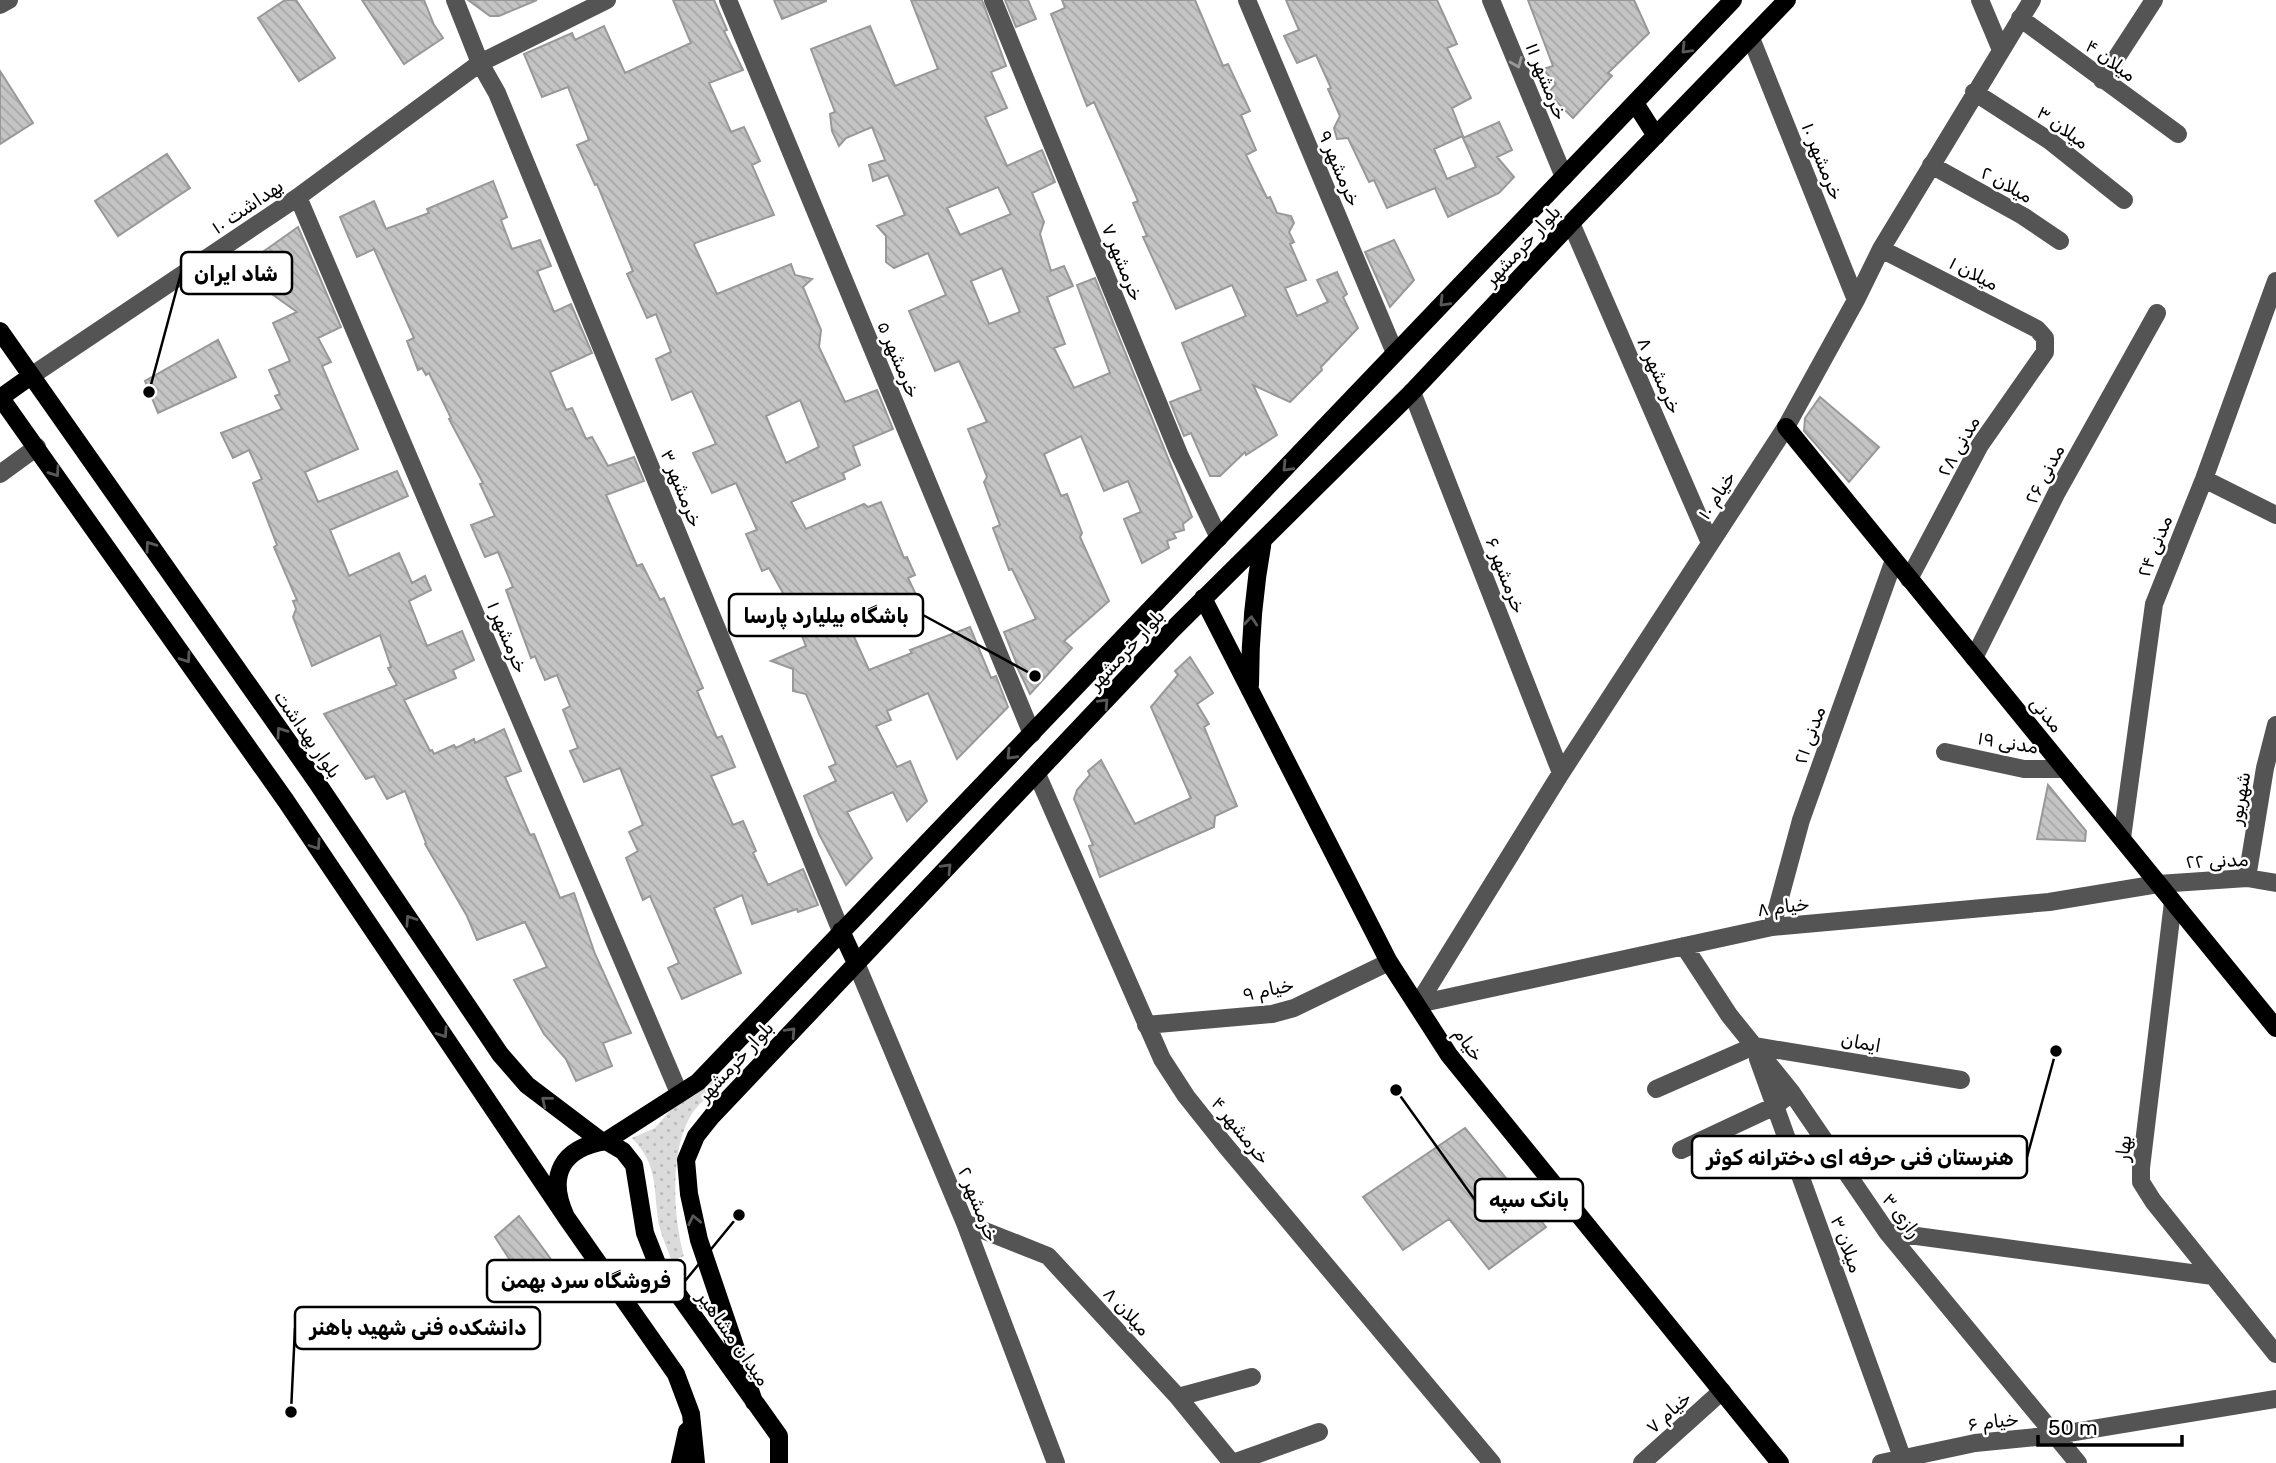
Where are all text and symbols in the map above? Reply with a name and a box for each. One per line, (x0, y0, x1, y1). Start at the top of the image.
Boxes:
street label: میلان ۴ (2081, 34, 2141, 87)
street label: خرمشهر ۱۱ (1521, 39, 1572, 123)
one-way arrow (1682, 41, 1695, 54)
one-way arrow (1509, 56, 1523, 69)
street label: میلان ۳ (2032, 101, 2093, 154)
street label: خرمشهر ۱۰ (1797, 119, 1848, 203)
street label: خرمشهر ۹ (1313, 127, 1366, 210)
street label: میلان ۲ (1977, 161, 2037, 208)
street label: بهداشت ۱۰ (207, 174, 288, 239)
street label: بلوار خرمشهر (1479, 200, 1565, 291)
street label: خرمشهر ۷ (1097, 220, 1148, 304)
street label: میلان ۱ (1945, 251, 2002, 296)
callout: شاد ایران (181, 252, 292, 294)
text: شاد ایران (194, 261, 278, 287)
one-way arrow (1440, 294, 1453, 307)
street label: خرمشهر ۵ (872, 317, 925, 401)
street label: خرمشهر ۸ (1632, 333, 1687, 417)
street label: مدنی ۲۸ (1932, 412, 1985, 481)
street label: مدنی ۲۶ (2019, 441, 2070, 508)
street label: خرمشهر ۳ (656, 446, 708, 530)
one-way arrow (1283, 459, 1296, 472)
one-way arrow (47, 464, 59, 477)
street label: خیام ۱۰ (1692, 467, 1741, 524)
street label: مدنی ۲۴ (2132, 512, 2177, 580)
street label: خرمشهر ۶ (1481, 534, 1531, 616)
one-way arrow (146, 541, 159, 554)
callout: باشگاه بیلیارد پارسا (729, 594, 923, 636)
street label: خرمشهر ۱ (482, 598, 533, 676)
text: باشگاه بیلیارد پارسا (743, 603, 909, 630)
street label: بلوار خرمشهر (1083, 604, 1169, 695)
one-way arrow (1243, 615, 1258, 626)
one-way arrow (178, 650, 190, 663)
street label: بلوار بهداشت (269, 686, 346, 783)
street label: مدنی (2025, 692, 2068, 737)
one-way arrow (1096, 698, 1109, 711)
street label: مدنی ۲۱ (1788, 703, 1830, 767)
street label: مدنی ۱۹ (1976, 726, 2040, 759)
one-way arrow (277, 727, 289, 740)
one-way arrow (1007, 747, 1020, 760)
street label: شهریور (2223, 770, 2255, 827)
one-way arrow (308, 837, 320, 850)
street label: مدنی ۲۲ (2185, 848, 2249, 873)
one-way arrow (939, 863, 952, 876)
street label: خیام ۸ (1755, 892, 1811, 922)
one-way arrow (405, 915, 418, 928)
street label: خیام ۹ (1240, 973, 1296, 1007)
street label: بلوار خرمشهر (692, 1016, 778, 1107)
street label: خیام (1448, 1023, 1489, 1066)
one-way arrow (435, 1025, 447, 1038)
one-way arrow (782, 1027, 795, 1040)
street label: ایمان (1839, 1028, 1883, 1057)
street label: خرمشهر ۴ (1206, 1092, 1275, 1169)
one-way arrow (542, 1096, 554, 1109)
street label: بهار (2111, 1134, 2136, 1163)
callout: هنرستان فنی حرفه ای دخترانه کوثر (1692, 1136, 2027, 1178)
text: هنرستان فنی حرفه ای دخترانه کوثر (1704, 1145, 2014, 1171)
street label: خرمشهر ۲ (953, 1163, 1004, 1245)
callout: بانک سپه (1475, 1179, 1583, 1221)
text: بانک سپه (1489, 1187, 1569, 1214)
street label: رازی ۳ (1877, 1188, 1926, 1242)
street label: میلان ۳ (1826, 1213, 1867, 1276)
one-way arrow (688, 1214, 703, 1226)
callout: فروشگاه سرد بهمن (487, 1260, 685, 1302)
text: فروشگاه سرد بهمن (501, 1268, 671, 1294)
street label: میلان ۸ (1098, 1282, 1155, 1341)
street label: میدان مشاهیر (692, 1286, 775, 1390)
callout: دانشکده فنی شهید باهنر (295, 1307, 540, 1349)
text: دانشکده فنی شهید باهنر (308, 1315, 526, 1341)
street label: خیام ۷ (1641, 1386, 1696, 1439)
scale bar (2038, 1404, 2182, 1448)
street label: خیام ۶ (1966, 1407, 2020, 1437)
text: 50 m (2048, 1415, 2098, 1440)

